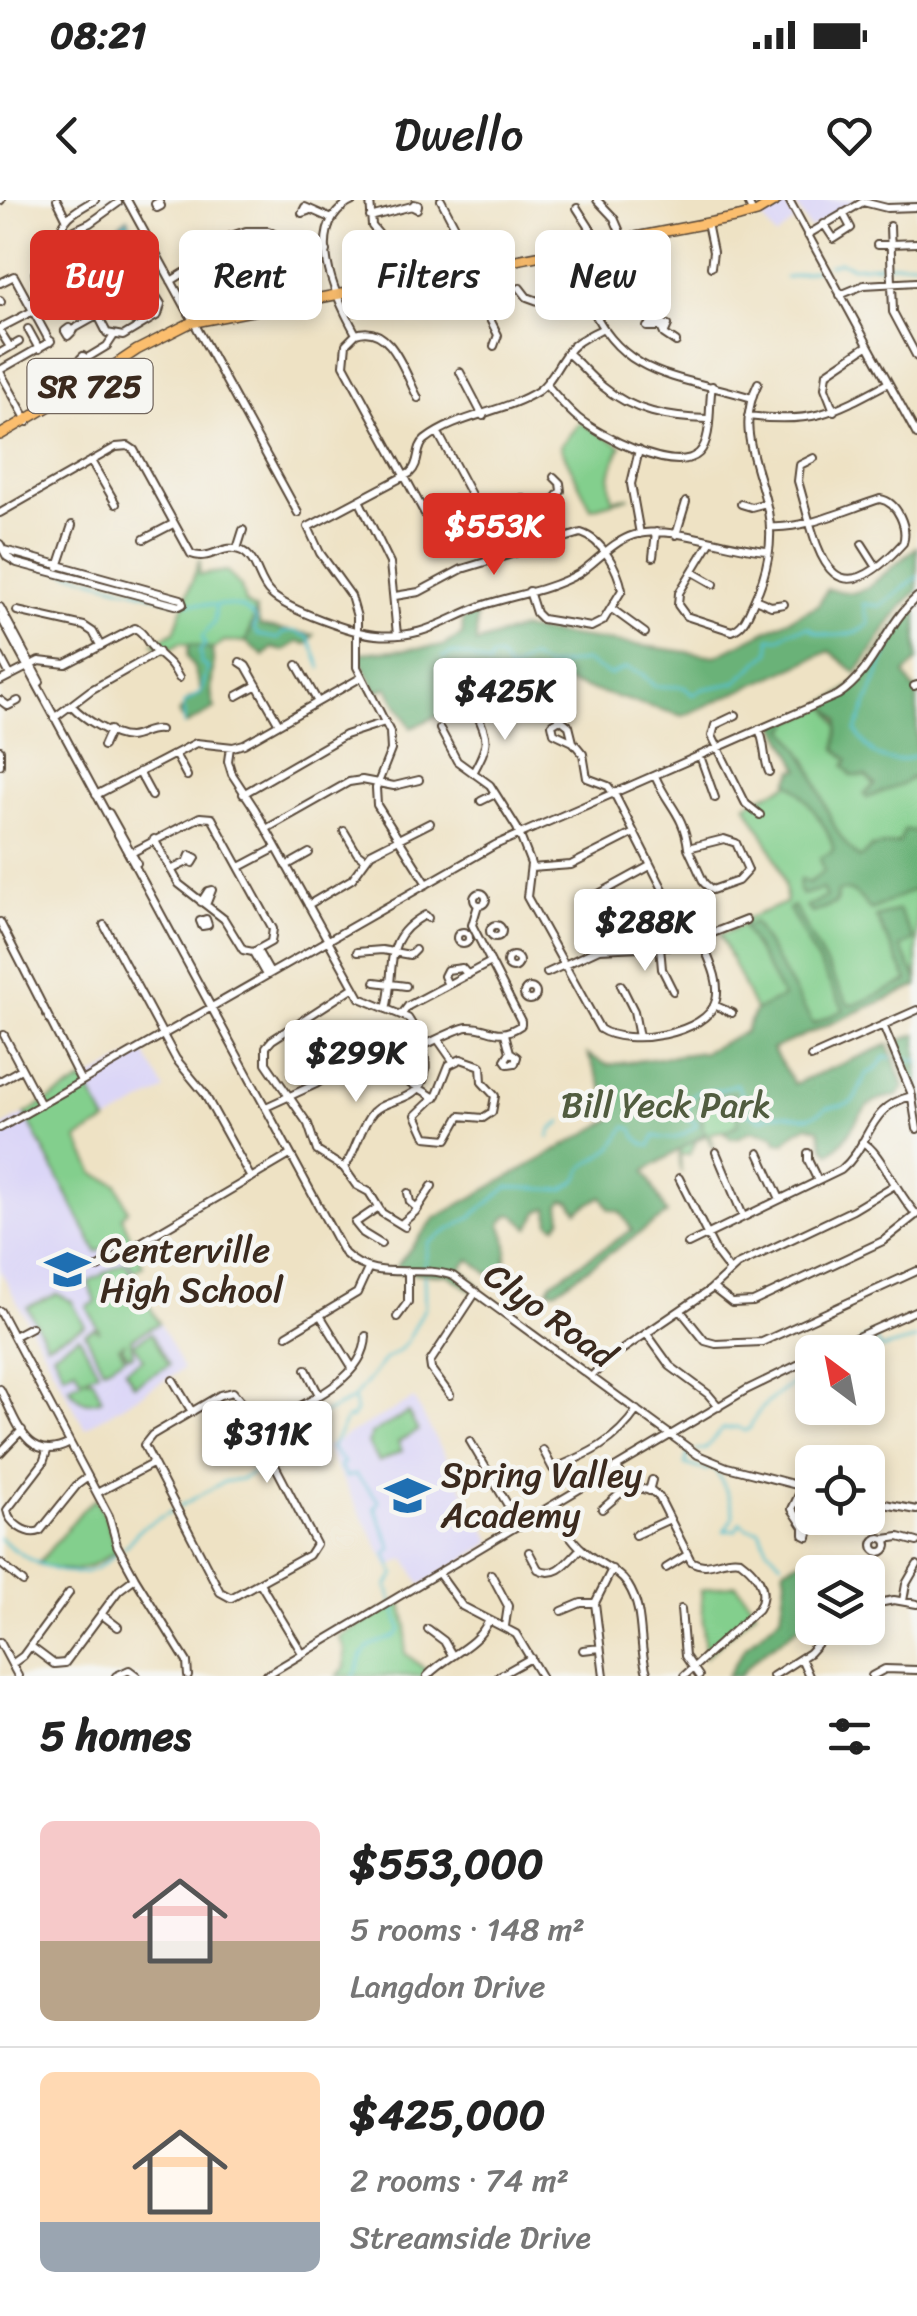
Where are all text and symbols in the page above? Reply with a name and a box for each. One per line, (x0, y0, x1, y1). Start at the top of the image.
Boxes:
text: 08:21 (50, 2, 147, 69)
text: Dwello (394, 95, 523, 175)
icon: back (40, 108, 95, 163)
icon: heart (822, 108, 877, 163)
chip: Buy (30, 230, 159, 320)
chip: Rent (179, 230, 322, 320)
chip: Filters (342, 230, 515, 320)
chip: New (535, 230, 671, 320)
road number: SR 725 (28, 359, 152, 413)
pin: $553K (424, 493, 564, 578)
text: $553K (445, 497, 543, 554)
pin: $425K (435, 658, 575, 743)
text: $425K (455, 662, 555, 719)
pin: $288K (575, 889, 715, 974)
text: $288K (596, 893, 694, 950)
pin: $299K (286, 1020, 426, 1105)
text: $299K (307, 1024, 405, 1081)
park label: Bill Yeck Park (561, 1074, 771, 1136)
place label: Centerville High School (100, 1219, 284, 1321)
street label: Clyo Road (470, 1245, 632, 1386)
school or university icon: Centerville High School (43, 1246, 91, 1294)
north arrow (795, 1335, 885, 1425)
map controls (795, 1335, 885, 1645)
pin: $311K (197, 1401, 337, 1486)
text: $311K (224, 1405, 310, 1462)
place label: Spring Valley Academy (440, 1444, 643, 1546)
button: locate (795, 1445, 885, 1535)
school or university icon: Spring Valley Academy (384, 1471, 432, 1519)
button: layers (795, 1555, 885, 1645)
text: 5 homes (40, 1699, 191, 1773)
icon: filters (822, 1709, 877, 1764)
text: $553,000 (350, 1827, 544, 1901)
icon: home (120, 1861, 240, 1981)
text: 5 rooms · 148 m² (350, 1901, 585, 1958)
text: Langdon Drive (350, 1958, 545, 2015)
text: $425,000 (350, 2078, 545, 2152)
icon: home (120, 2112, 240, 2232)
text: 2 rooms · 74 m² (350, 2152, 569, 2209)
text: Streamside Drive (350, 2209, 591, 2266)

